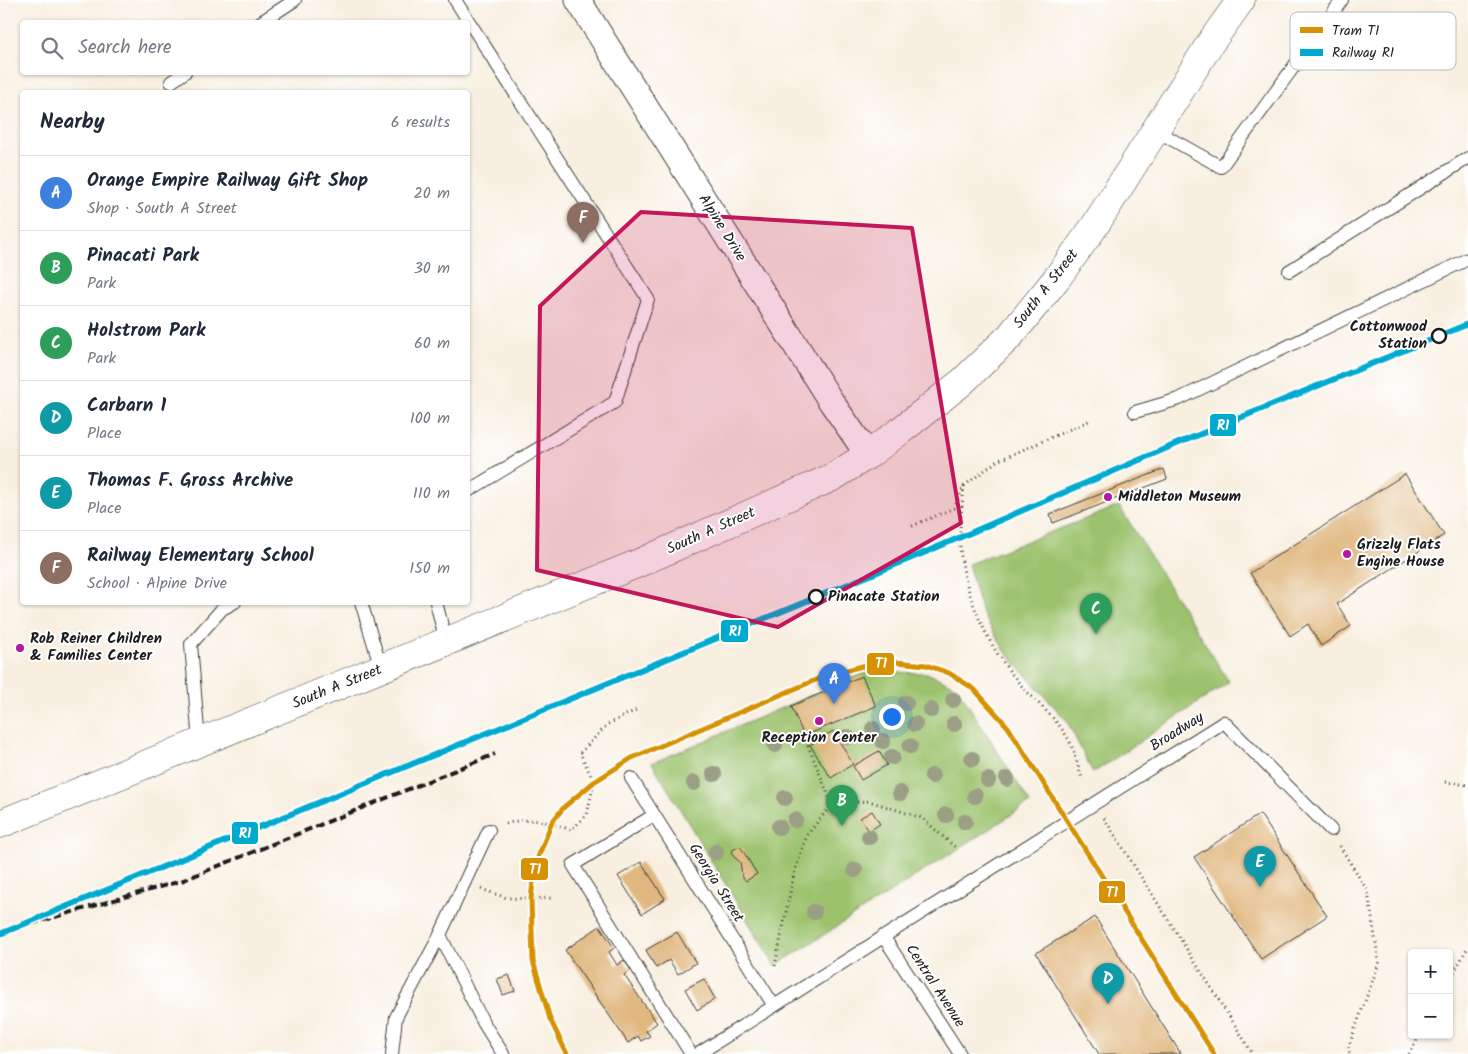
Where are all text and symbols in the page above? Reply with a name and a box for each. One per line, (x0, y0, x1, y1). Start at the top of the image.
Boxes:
legend (1290, 12, 1456, 70)
search box (20, 20, 470, 75)
text: Tram T1 (1332, 20, 1379, 42)
text: Search here (78, 33, 172, 63)
icon: search (38, 34, 66, 62)
text: Railway R1 (1332, 42, 1394, 64)
text: Nearby (40, 106, 105, 139)
text: 6 results (391, 110, 450, 135)
text: Orange Empire Railway Gift Shop (87, 166, 368, 196)
text: A (51, 181, 61, 206)
text: 20 m (414, 181, 450, 206)
street label: Alpine Drive (692, 190, 752, 267)
text: Shop · South A Street (87, 196, 237, 221)
pin: F (567, 202, 599, 243)
text: Pinacati Park (87, 241, 199, 271)
street label: South A Street (1007, 244, 1085, 334)
text: B (51, 256, 61, 281)
text: 30 m (414, 256, 450, 281)
text: Park (87, 271, 116, 296)
place label: Cottonwood Station (1350, 315, 1428, 356)
text: Holstrom Park (87, 316, 205, 346)
marker: Cottonwood Station (1431, 328, 1447, 344)
text: C (51, 331, 61, 356)
text: 60 m (414, 331, 450, 356)
text: Park (87, 346, 116, 371)
text: Carbarn 1 (87, 391, 166, 421)
text: D (51, 406, 61, 431)
text: 100 m (410, 406, 450, 431)
line badge: R1 (1209, 413, 1237, 437)
text: R1 (1217, 415, 1230, 437)
text: Place (87, 421, 121, 446)
text: Thomas F. Gross Archive (87, 466, 293, 496)
text: E (52, 481, 60, 506)
text: 110 m (413, 481, 450, 506)
place label: Middleton Museum (1118, 485, 1241, 509)
marker: Middleton Museum (1102, 491, 1114, 503)
text: Place (87, 496, 121, 521)
street label: South A Street (663, 501, 759, 561)
place label: Grizzly Flats Engine House (1357, 533, 1445, 574)
text: Railway Elementary School (87, 541, 314, 571)
marker: Grizzly Flats Engine House (1341, 548, 1353, 560)
text: F (52, 556, 60, 581)
text: 150 m (409, 556, 450, 581)
text: School · Alpine Drive (87, 571, 227, 596)
place label: Pinacate Station (828, 585, 939, 609)
marker: Pinacate Station (808, 589, 824, 605)
pin: C (1080, 593, 1112, 634)
line badge: R1 (720, 619, 749, 643)
text: R1 (729, 621, 742, 643)
place label: Rob Reiner Children & Families Center (30, 627, 162, 668)
marker: Rob Reiner Children & Families Center (14, 642, 26, 654)
line badge: T1 (866, 652, 895, 676)
text: T1 (875, 653, 888, 675)
street label: South A Street (288, 658, 386, 716)
pin: A (818, 663, 850, 704)
your location (879, 704, 905, 730)
street label: Broadway (1145, 705, 1210, 758)
marker: Reception Center (813, 715, 825, 727)
place label: Reception Center (761, 726, 877, 750)
pin: B (826, 785, 858, 826)
line badge: R1 (231, 821, 259, 845)
text: R1 (239, 823, 252, 845)
street label: Georgia Street (682, 839, 750, 927)
pin: E (1244, 846, 1276, 887)
line badge: T1 (520, 857, 549, 881)
text: T1 (529, 859, 542, 881)
line badge: T1 (1098, 880, 1126, 904)
text: T1 (1106, 882, 1119, 904)
street label: Central Avenue (899, 939, 971, 1033)
map controls (1408, 949, 1453, 1039)
button: + (1408, 949, 1453, 994)
pin: D (1092, 963, 1124, 1004)
button: − (1408, 994, 1453, 1039)

